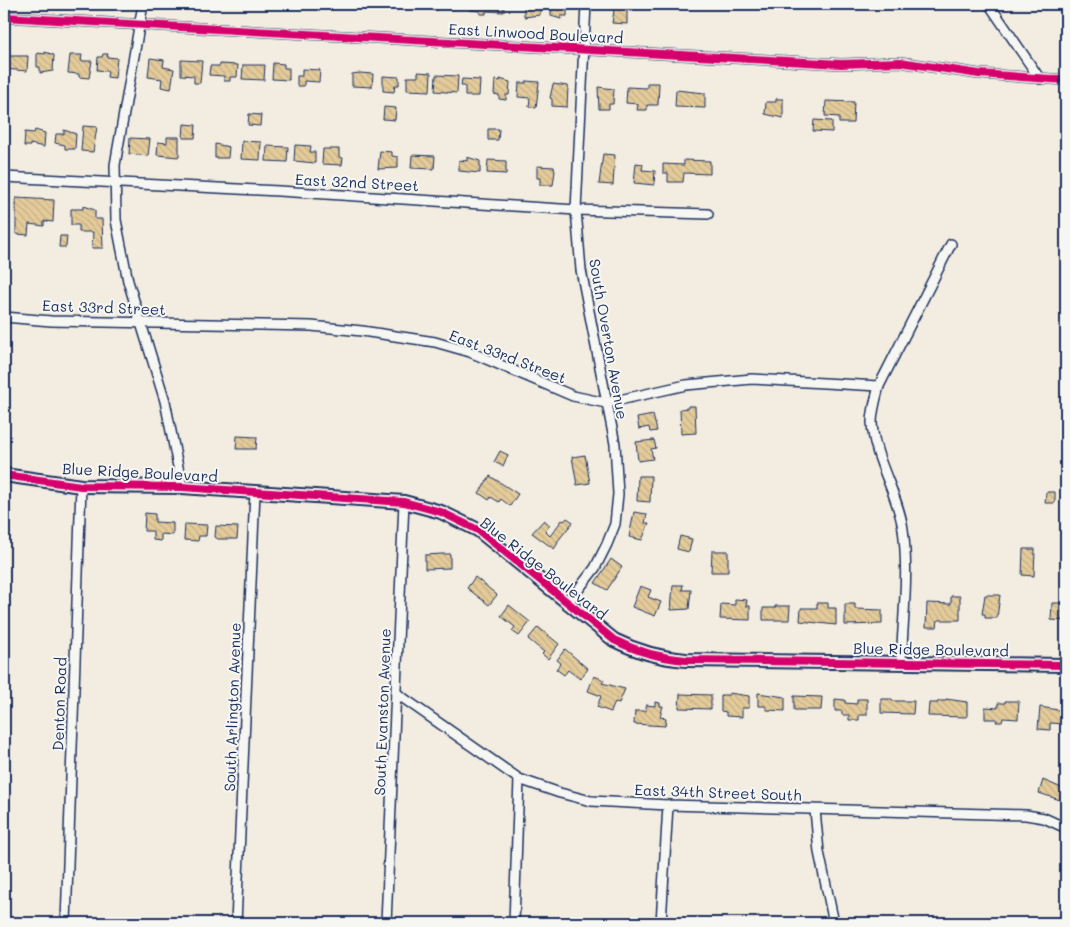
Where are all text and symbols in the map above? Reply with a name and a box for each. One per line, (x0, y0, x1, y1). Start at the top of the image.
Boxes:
street label: East Linwood Boulevard (448, 18, 624, 48)
street label: East 32nd Street (294, 169, 420, 195)
street label: South Overton Avenue (585, 257, 633, 421)
street label: East 33rd Street (42, 295, 166, 319)
street label: East 33rd Street (447, 324, 569, 388)
street label: Blue Ridge Boulevard (62, 458, 218, 486)
street label: Blue Ridge Boulevard (477, 512, 611, 624)
street label: South Arlington Avenue (219, 622, 245, 792)
street label: South Evanston Avenue (369, 628, 395, 796)
street label: Blue Ridge Boulevard (853, 638, 1009, 660)
street label: Denton Road (47, 657, 71, 751)
street label: East 34th Street South (634, 779, 802, 805)

